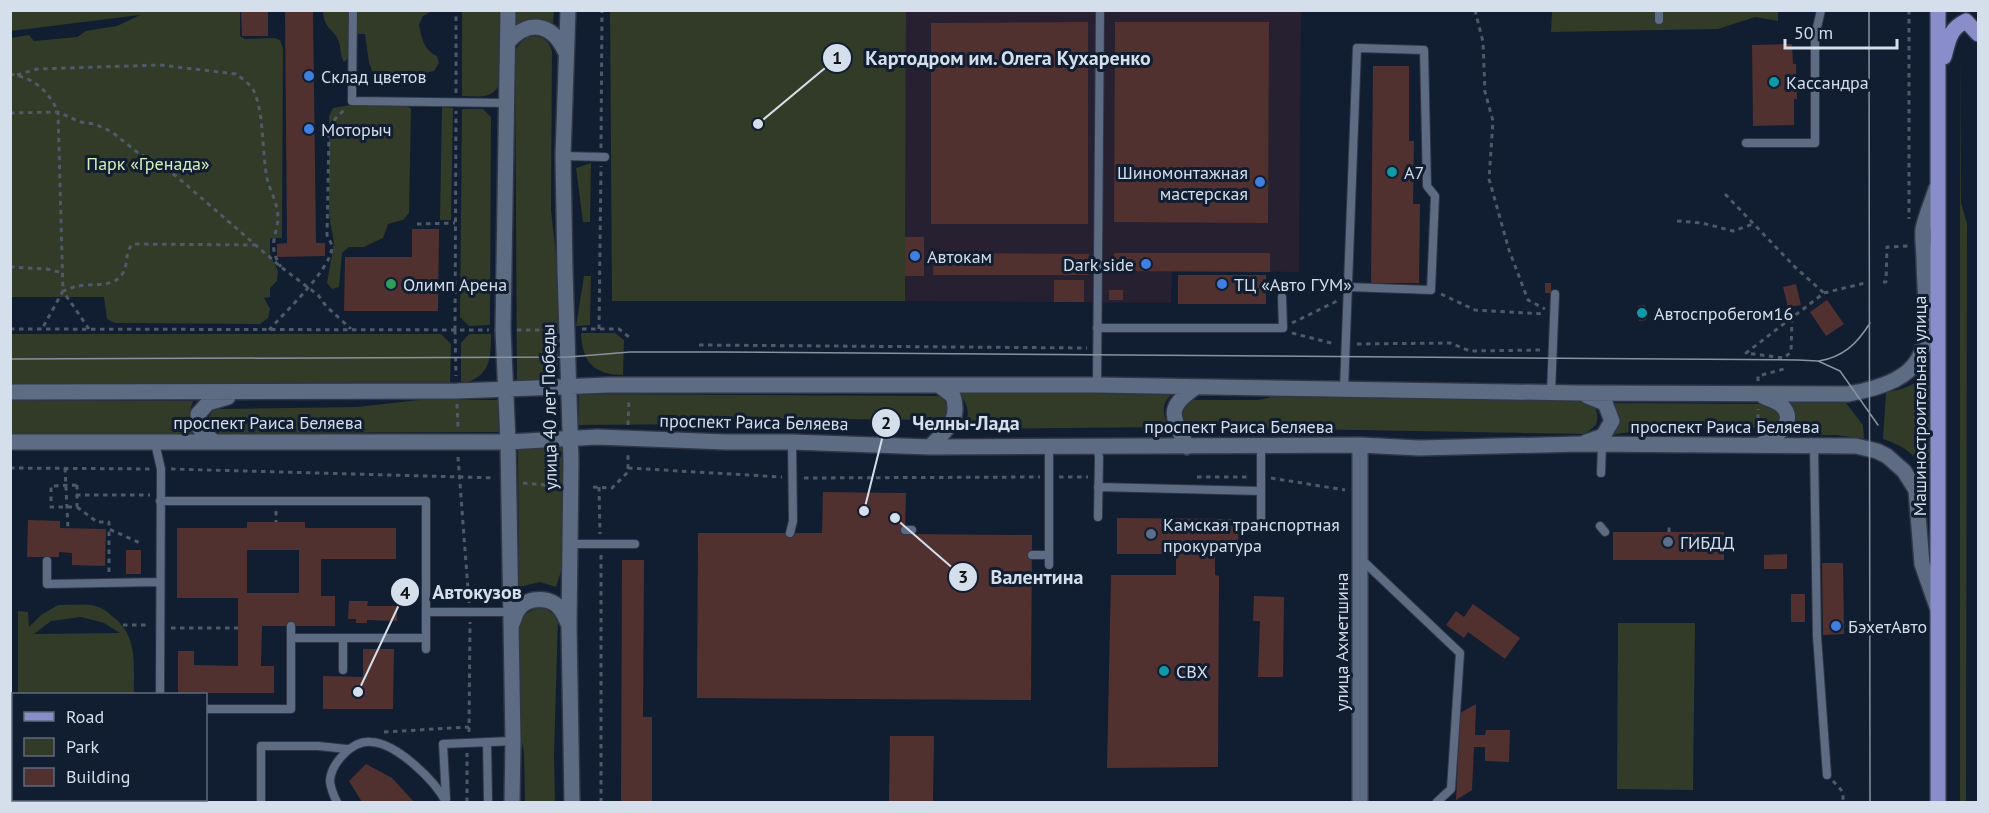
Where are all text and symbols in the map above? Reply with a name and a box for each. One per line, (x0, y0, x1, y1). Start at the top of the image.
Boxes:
scale bar (1785, 12, 1898, 50)
text: 50 m (1794, 21, 1833, 44)
callout: Картодром им. Олега Кухаренко (822, 39, 1163, 77)
text: Картодром им. Олега Кухаренко (865, 45, 1151, 71)
text: 1 (832, 46, 842, 69)
place label: Склад цветов (321, 65, 426, 88)
marker: Склад цветов (302, 69, 316, 83)
place label: Кассандра (1786, 71, 1869, 94)
marker: Кассандра (1767, 75, 1781, 89)
place label: Моторыч (321, 118, 392, 141)
marker: Моторыч (302, 122, 316, 136)
park label: Парк «Гренада» (86, 152, 210, 175)
place label: Шиномонтажная мастерская (1117, 161, 1248, 205)
place label: А7 (1404, 161, 1424, 184)
marker: А7 (1385, 165, 1399, 179)
marker: Шиномонтажная мастерская (1253, 175, 1267, 189)
place label: Автокам (927, 245, 992, 268)
marker: Автокам (908, 249, 922, 263)
place label: Dark side (1063, 253, 1134, 276)
marker: Dark side (1139, 257, 1153, 271)
place label: Олимп Арена (403, 273, 507, 296)
place label: ТЦ «Авто ГУМ» (1234, 273, 1352, 296)
marker: Олимп Арена (384, 277, 398, 291)
marker: ТЦ «Авто ГУМ» (1215, 277, 1229, 291)
street label: Машиностроительная улица (1908, 296, 1931, 516)
place label: Автоспробегом16 (1654, 302, 1793, 325)
marker: Автоспробегом16 (1635, 306, 1649, 320)
street label: улица 40 лет Победы (536, 324, 562, 490)
callout: Челны-Лада (871, 404, 1032, 442)
street label: проспект Раиса Беляева (659, 409, 849, 435)
text: Челны-Лада (912, 410, 1020, 436)
street label: проспект Раиса Беляева (173, 411, 363, 434)
text: 2 (881, 411, 891, 434)
street label: проспект Раиса Беляева (1144, 415, 1334, 438)
street label: проспект Раиса Беляева (1630, 415, 1820, 438)
place label: Камская транспортная прокуратура (1163, 513, 1340, 557)
marker: Камская транспортная прокуратура (1144, 527, 1158, 541)
place label: ГИБДД (1680, 531, 1735, 554)
marker: ГИБДД (1661, 535, 1675, 549)
callout: Валентина (948, 558, 1095, 596)
text: Валентина (991, 564, 1084, 590)
text: 3 (958, 565, 968, 588)
callout: Автокузов (390, 573, 533, 611)
street label: улица Ахметшина (1330, 573, 1353, 712)
text: Автокузов (432, 579, 522, 605)
text: 4 (400, 581, 410, 604)
place label: БэхетАвто (1848, 615, 1927, 638)
marker: БэхетАвто (1829, 619, 1843, 633)
place label: СВХ (1176, 660, 1208, 683)
marker: СВХ (1157, 664, 1171, 678)
legend (12, 693, 207, 801)
text: Road (66, 705, 104, 728)
text: Park (66, 735, 99, 758)
text: Building (66, 765, 130, 788)

